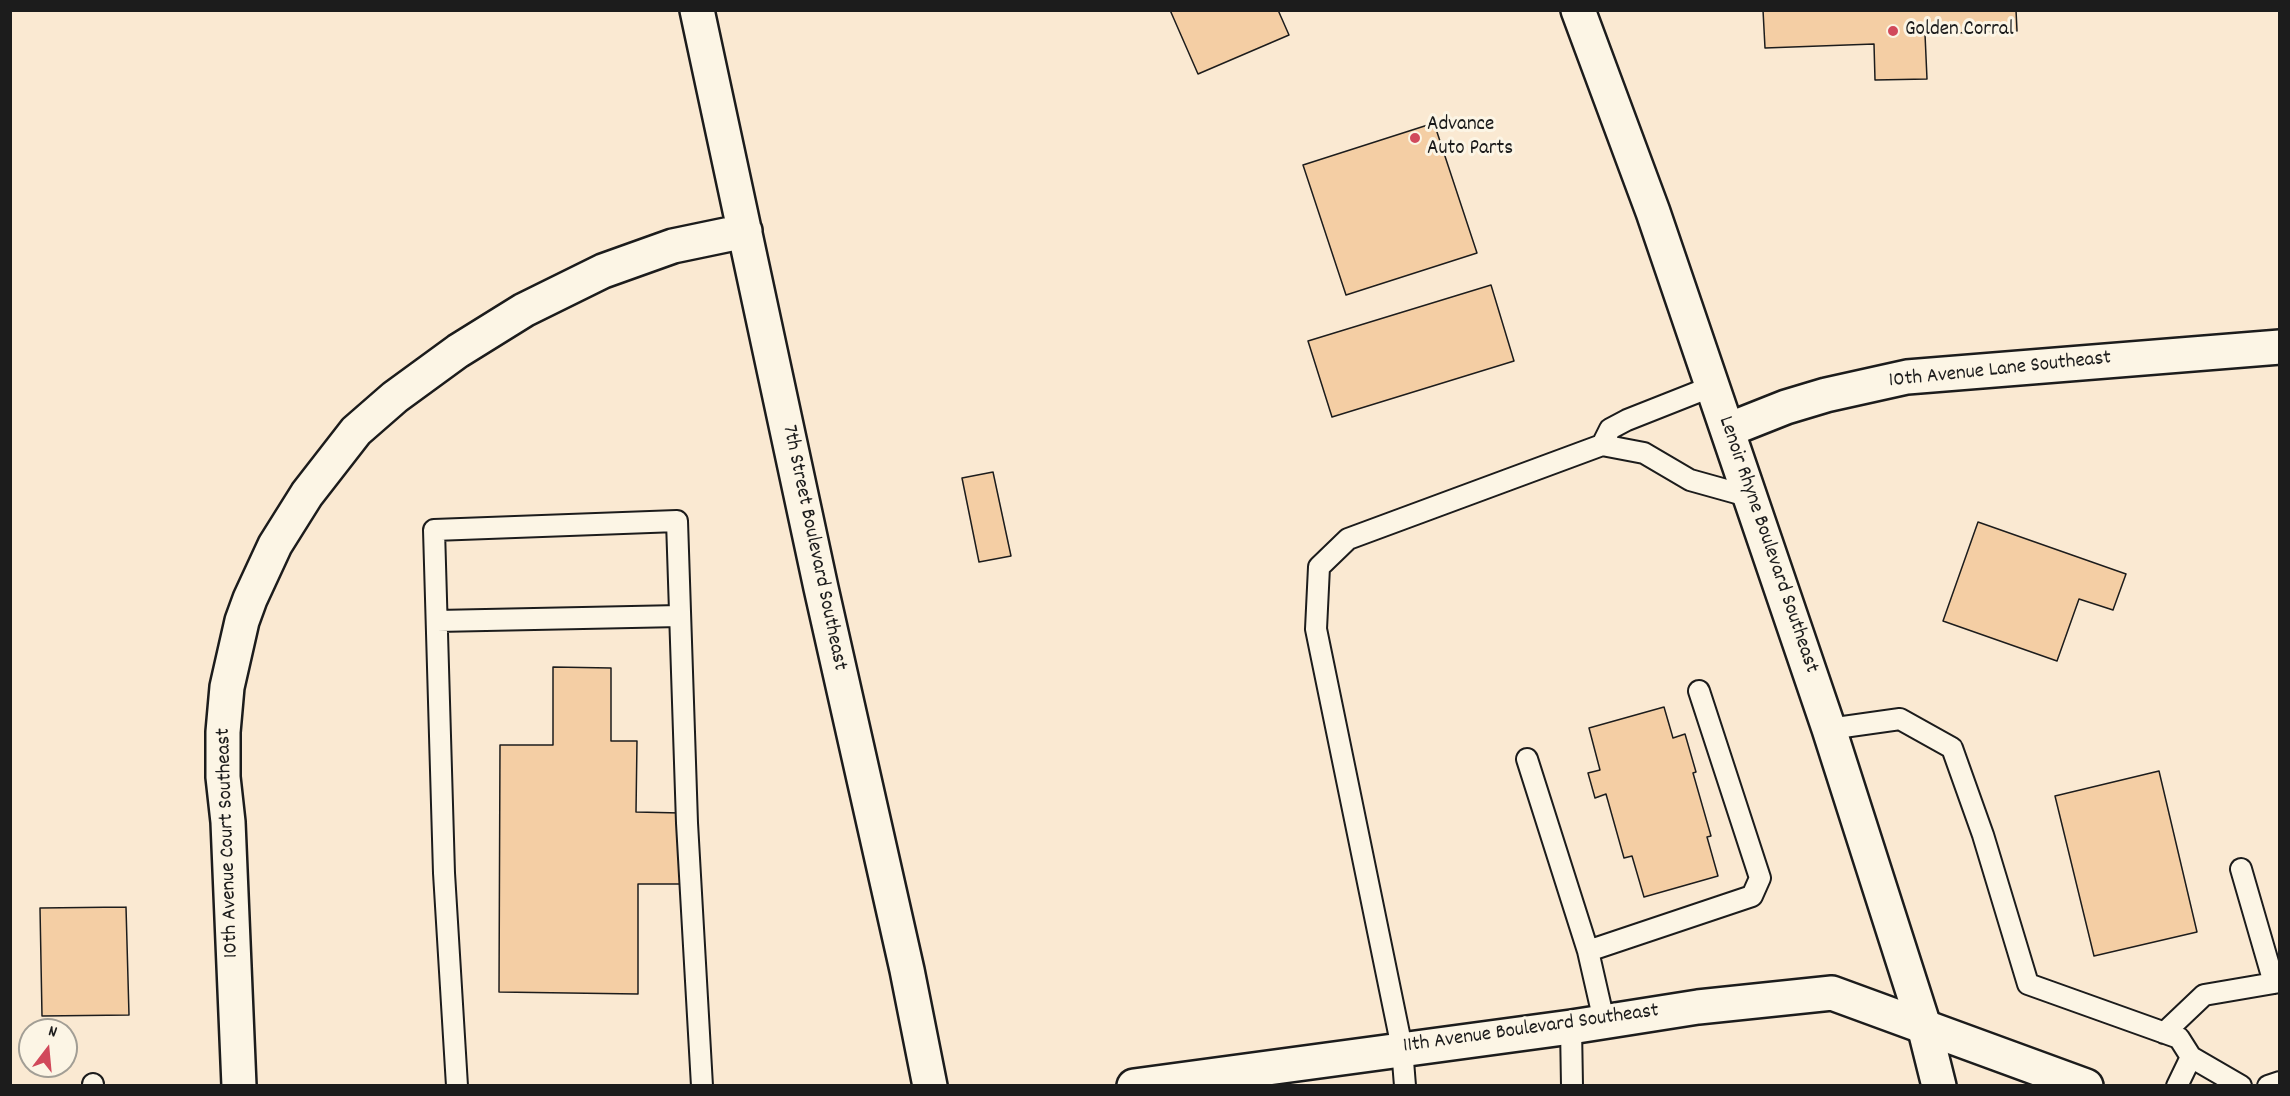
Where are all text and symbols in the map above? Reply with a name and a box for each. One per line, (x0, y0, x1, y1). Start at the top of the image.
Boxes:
place label: Golden Corral (1905, 18, 2014, 44)
marker: Golden Corral (1886, 24, 1900, 38)
place label: Advance Auto Parts (1427, 113, 1513, 163)
marker: Advance Auto Parts (1408, 131, 1422, 145)
street label: 10th Avenue Lane Southeast (1888, 347, 2112, 395)
street label: Lenoir Rhyne Boulevard Southeast (1711, 413, 1823, 677)
street label: 7th Street Boulevard Southeast (775, 423, 851, 673)
street label: 10th Avenue Court Southeast (212, 727, 246, 959)
street label: 11th Avenue Boulevard Southeast (1402, 1000, 1660, 1060)
north arrow (18, 1018, 78, 1078)
text: N (46, 1020, 60, 1044)

